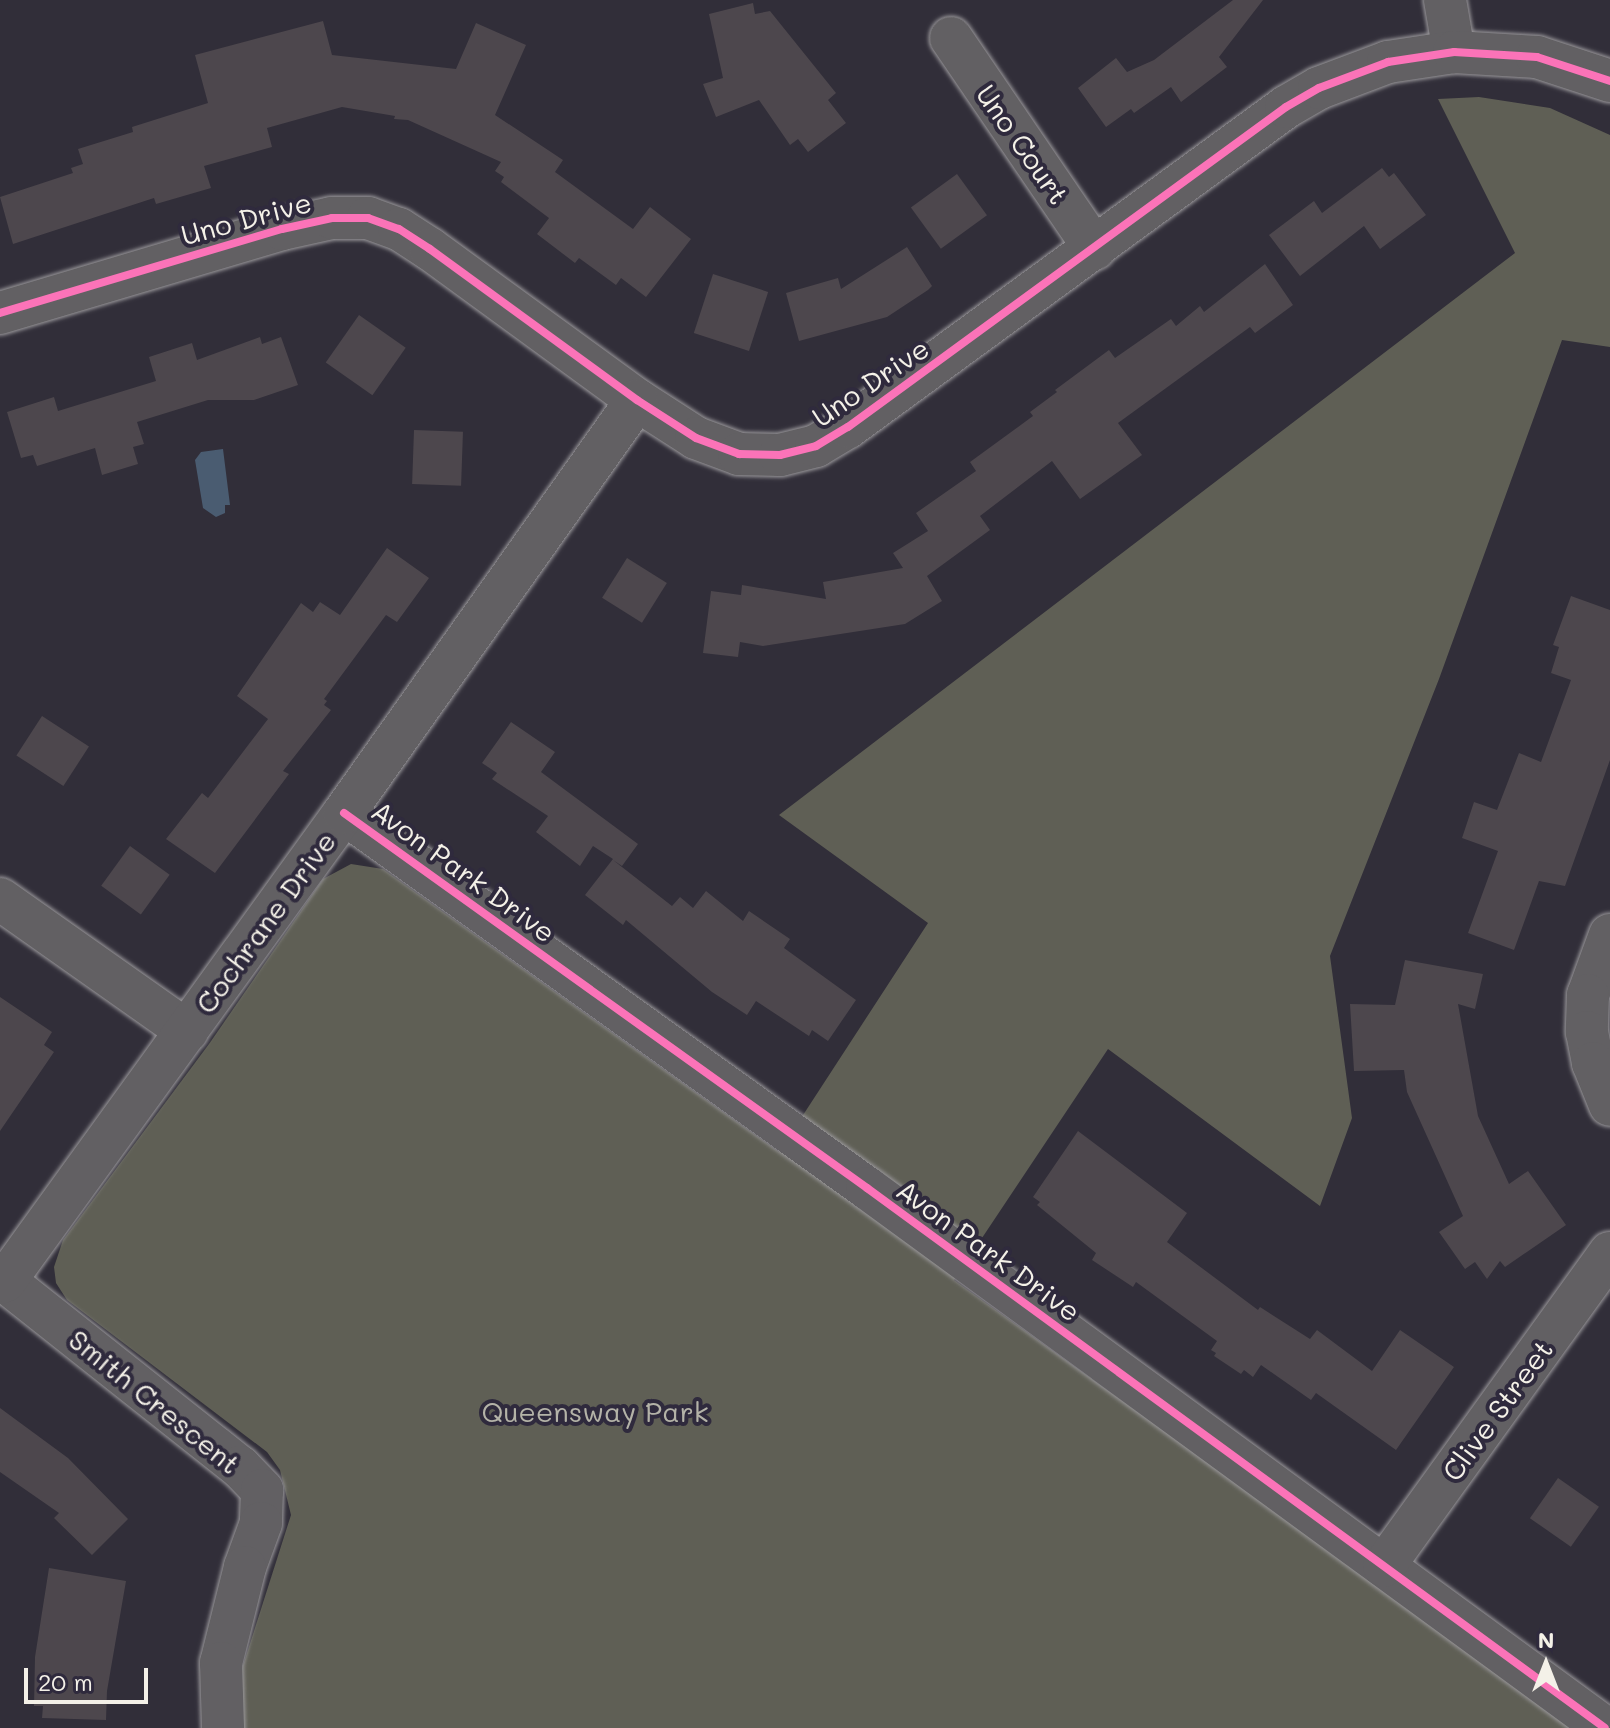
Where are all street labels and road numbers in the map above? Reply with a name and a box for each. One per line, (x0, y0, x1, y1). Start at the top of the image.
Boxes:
street label: Uno Court (970, 78, 1076, 210)
street label: Uno Drive (177, 184, 315, 252)
street label: Uno Drive (805, 331, 935, 433)
street label: Avon Park Drive (366, 793, 562, 949)
street label: Cochrane Drive (188, 825, 342, 1019)
street label: Avon Park Drive (891, 1172, 1087, 1328)
street label: Smith Crescent (63, 1322, 247, 1480)
street label: Clive Street (1435, 1333, 1559, 1487)

